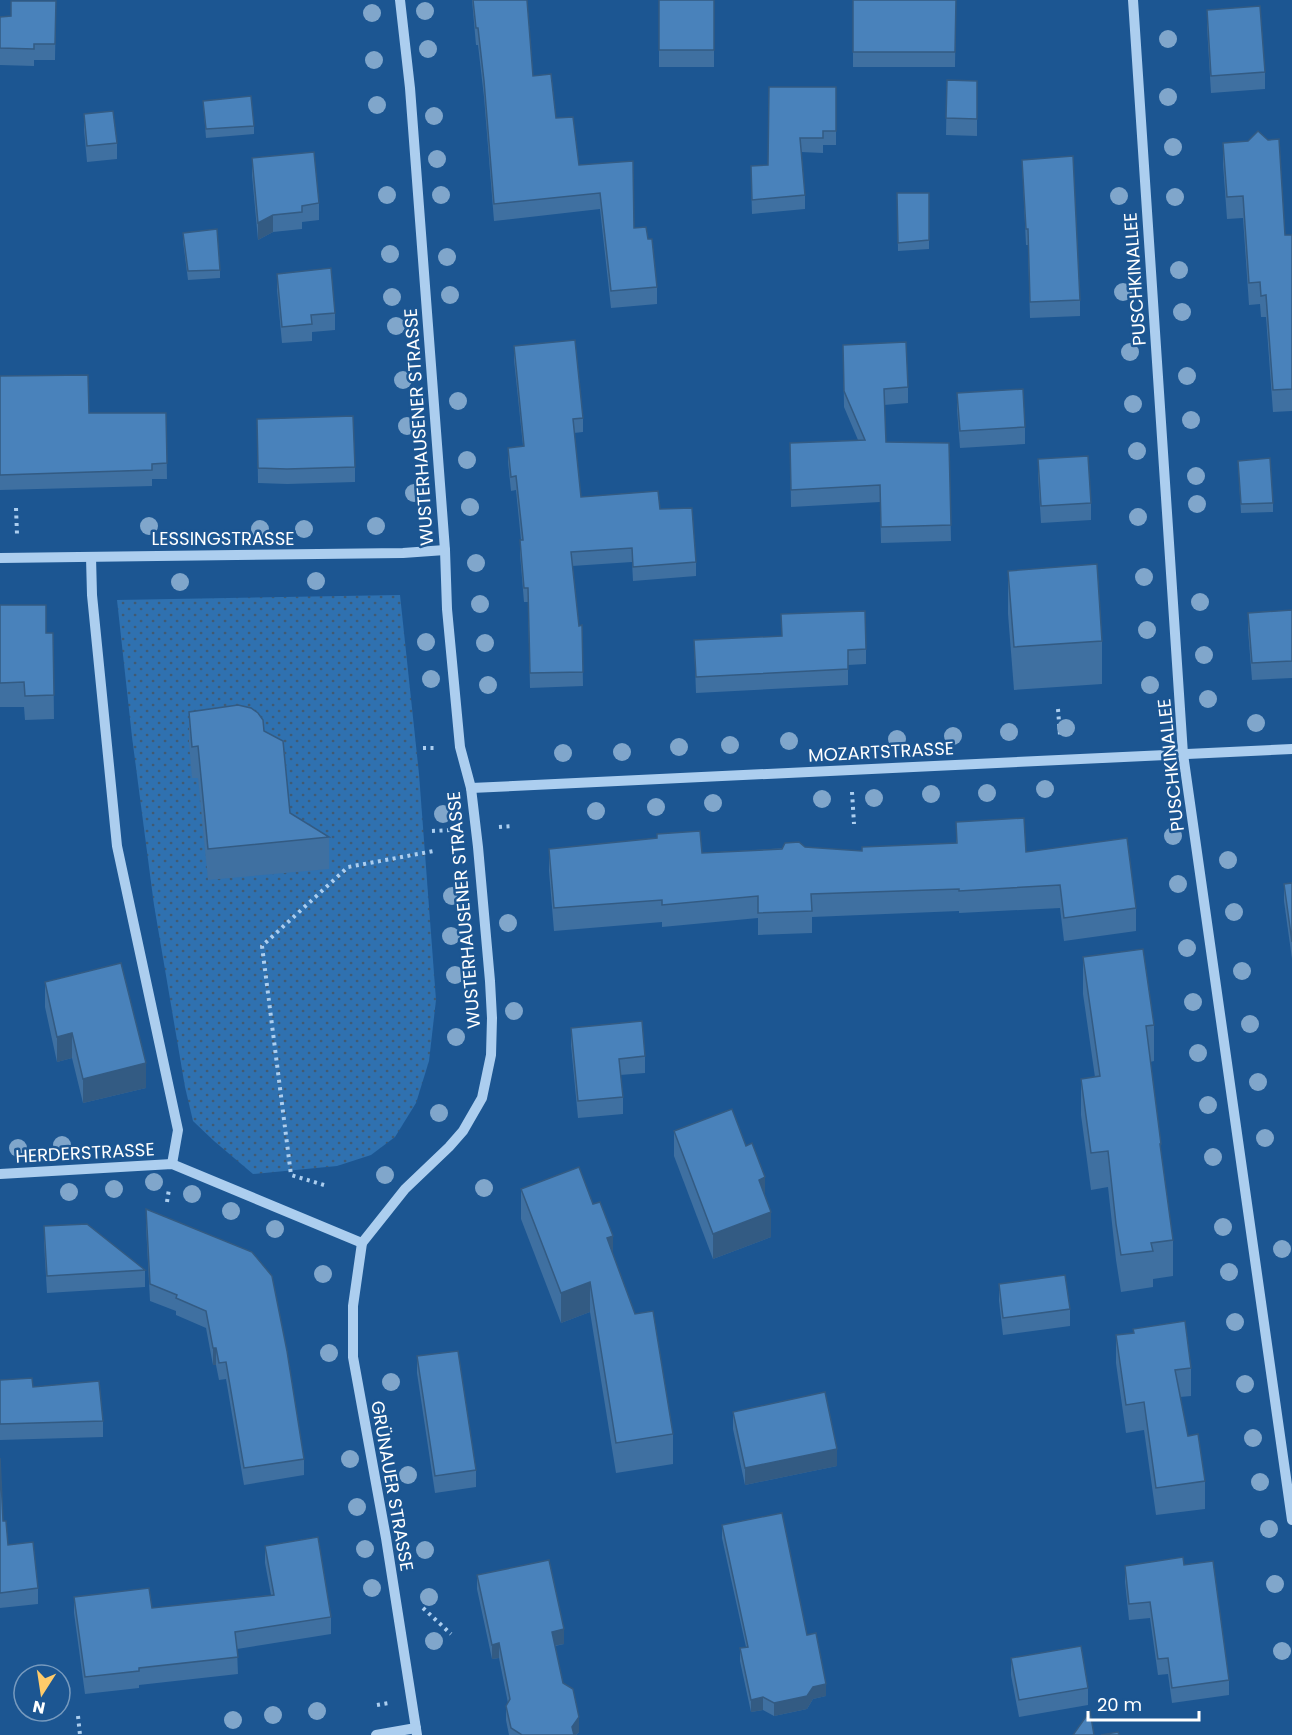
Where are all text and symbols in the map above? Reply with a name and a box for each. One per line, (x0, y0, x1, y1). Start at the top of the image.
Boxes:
street label: PUSCHKINALLEE (1117, 212, 1152, 347)
street label: WUSTERHAUSENER STRASSE (398, 307, 439, 547)
street label: LESSINGSTRASSE (152, 526, 294, 551)
street label: PUSCHKINALLEE (1151, 697, 1190, 833)
street label: MOZARTSTRASSE (807, 735, 955, 768)
street label: WUSTERHAUSENER STRASSE (441, 790, 486, 1030)
street label: HERDERSTRASSE (15, 1136, 155, 1169)
street label: GRÜNAUER STRASSE (365, 1399, 420, 1573)
north arrow (12, 1663, 72, 1723)
scale bar (1088, 1684, 1199, 1722)
text: 20 m (1097, 1692, 1142, 1717)
text: N (31, 1695, 47, 1720)

